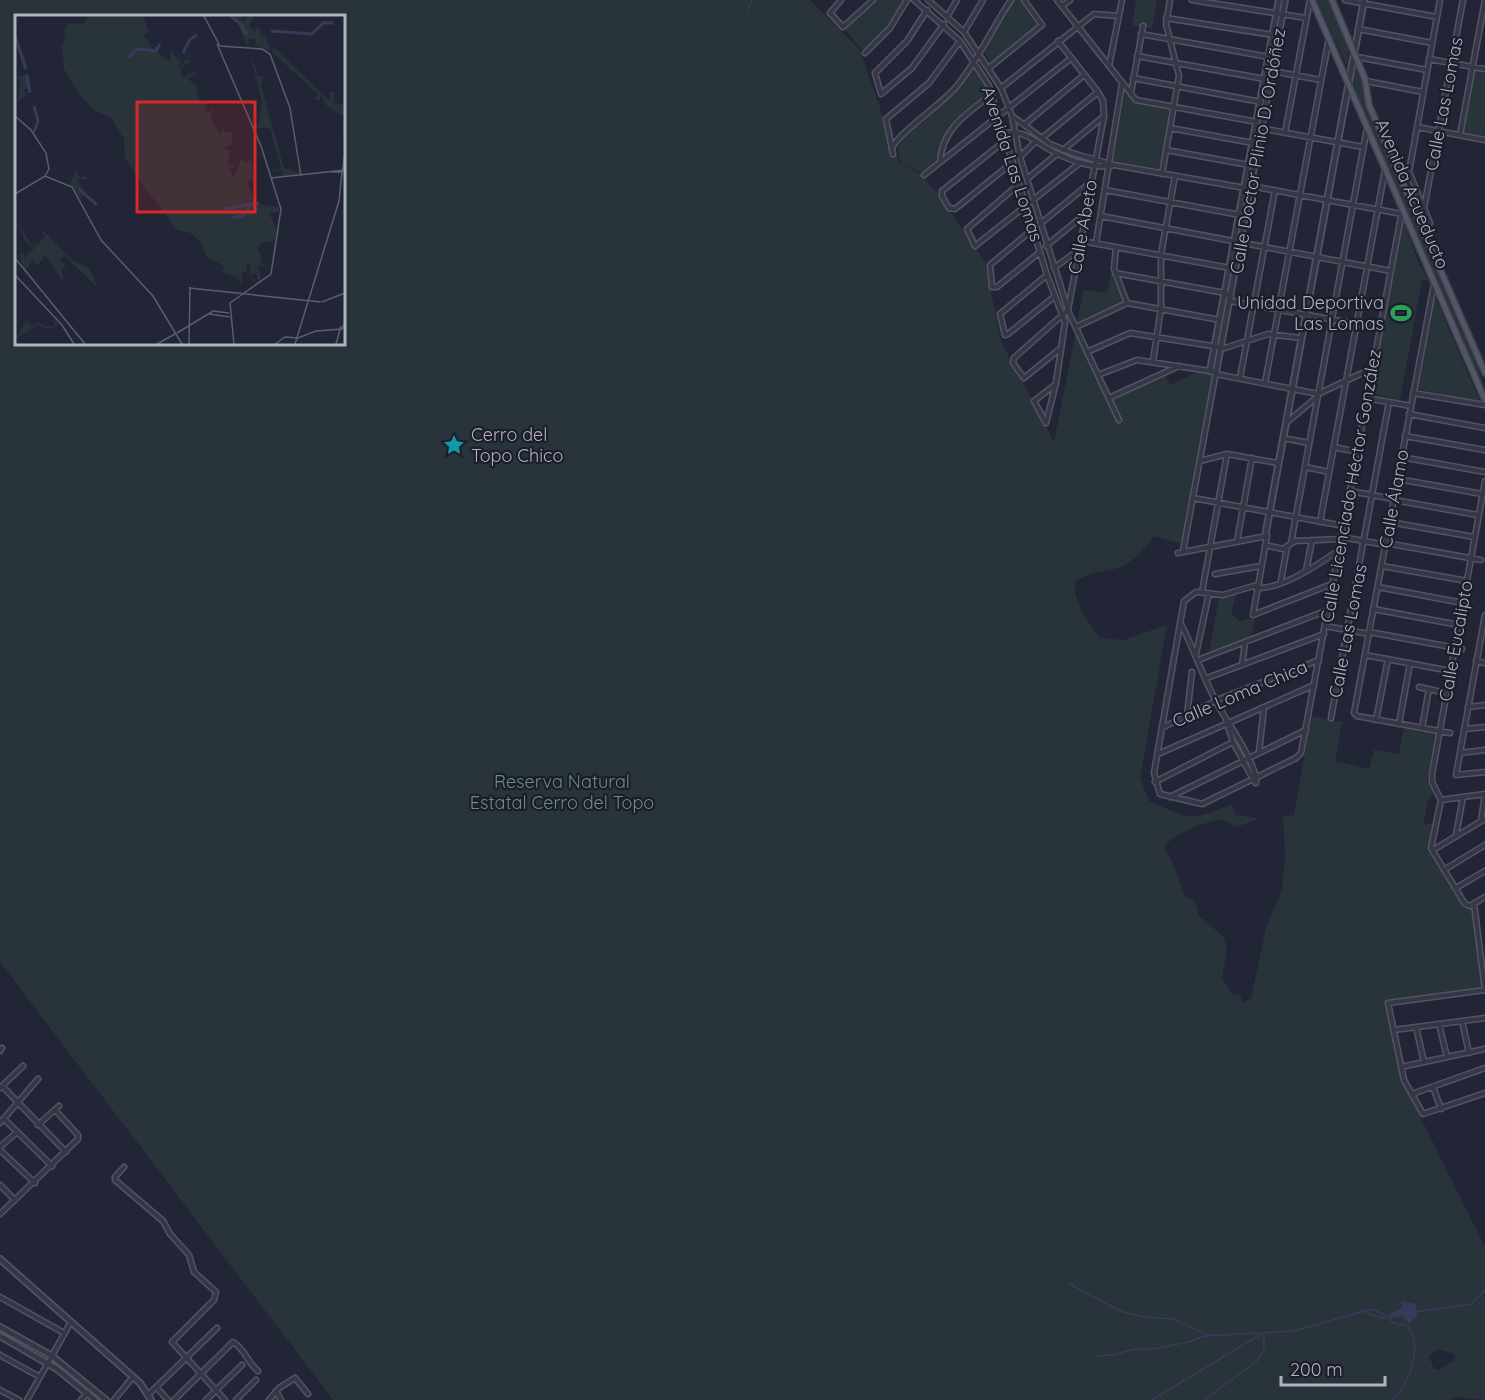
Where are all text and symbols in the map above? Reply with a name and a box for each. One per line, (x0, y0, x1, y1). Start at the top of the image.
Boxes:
inset map (15, 15, 345, 345)
street label: Calle Doctor Plinio D. Ordóñez (1225, 26, 1290, 276)
street label: Calle Las Lomas (1419, 35, 1468, 173)
street label: Avenida Las Lomas (977, 83, 1048, 244)
street label: Avenida Acueducto (1370, 115, 1454, 272)
street label: Calle Abeto (1063, 178, 1102, 276)
place label: Unidad Deportiva Las Lomas (1237, 291, 1384, 335)
sports icon: Unidad Deportiva Las Lomas (1389, 301, 1413, 325)
street label: Calle Licenciado Héctor González (1315, 347, 1386, 624)
place label: Cerro del Topo Chico (471, 423, 563, 467)
place icon: Cerro del Topo Chico (442, 433, 466, 457)
street label: Calle Álamo (1374, 448, 1414, 550)
street label: Calle Las Lomas (1323, 562, 1372, 700)
street label: Calle Eucalipto (1434, 579, 1477, 703)
street label: Calle Loma Chica (1169, 655, 1311, 732)
park label: Reserva Natural Estatal Cerro del Topo (470, 770, 654, 814)
scale bar (1281, 1349, 1384, 1387)
text: 200 m (1290, 1358, 1343, 1381)

